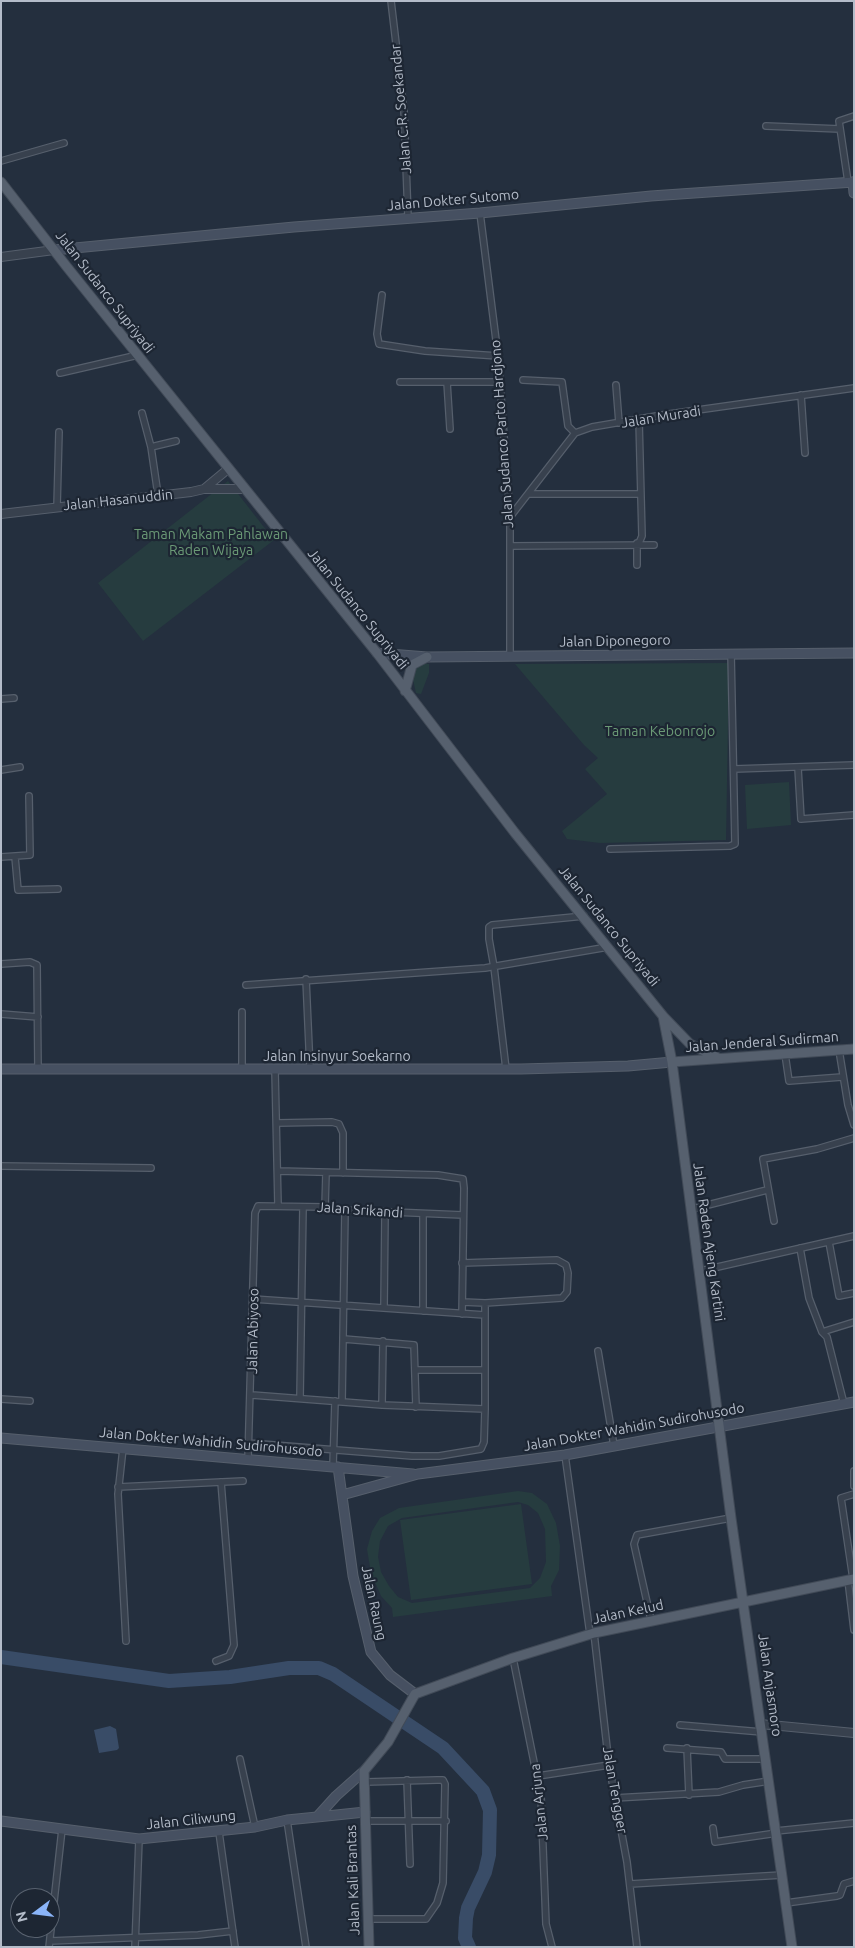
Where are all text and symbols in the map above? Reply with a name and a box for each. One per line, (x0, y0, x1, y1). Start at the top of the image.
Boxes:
street label: Jalan C.R. Soekandar (387, 43, 415, 175)
street label: Jalan Dokter Sutomo (386, 186, 520, 214)
street label: Jalan Sudanco Supriyadi (52, 228, 158, 356)
street label: Jalan Sudanco Parto Hardjono (487, 339, 517, 529)
street label: Jalan Muradi (620, 402, 702, 432)
street label: Jalan Hasanuddin (62, 486, 174, 514)
park label: Taman Makam Pahlawan Raden Wijaya (134, 526, 288, 558)
street label: Jalan Sudanco Supriyadi (304, 545, 412, 673)
street label: Jalan Diponegoro (559, 632, 671, 650)
park label: Taman Kebonrojo (605, 723, 715, 739)
street label: Jalan Sudanco Supriyadi (555, 862, 663, 990)
street label: Jalan Jenderal Sudirman (685, 1028, 839, 1056)
street label: Jalan Insinyur Soekarno (263, 1048, 411, 1064)
street label: Jalan Raden Ajeng Kartini (690, 1162, 728, 1322)
street label: Jalan Srikandi (316, 1199, 404, 1221)
street label: Jalan Abiyoso (244, 1288, 262, 1374)
street label: Jalan Dokter Wahidin Sudirohusodo (522, 1399, 746, 1455)
street label: Jalan Dokter Wahidin Sudirohusodo (99, 1424, 323, 1460)
street label: Jalan Raung (358, 1564, 390, 1642)
street label: Jalan Kelud (591, 1596, 665, 1628)
street label: Jalan Anjasmoro (754, 1632, 786, 1738)
street label: Jalan Tengger (599, 1745, 631, 1835)
street label: Jalan Arjuna (527, 1763, 551, 1841)
street label: Jalan Ciliwung (145, 1807, 237, 1833)
street label: Jalan Kali Brantas (343, 1825, 363, 1935)
north arrow (10, 1888, 60, 1938)
text: N (12, 1910, 31, 1924)

